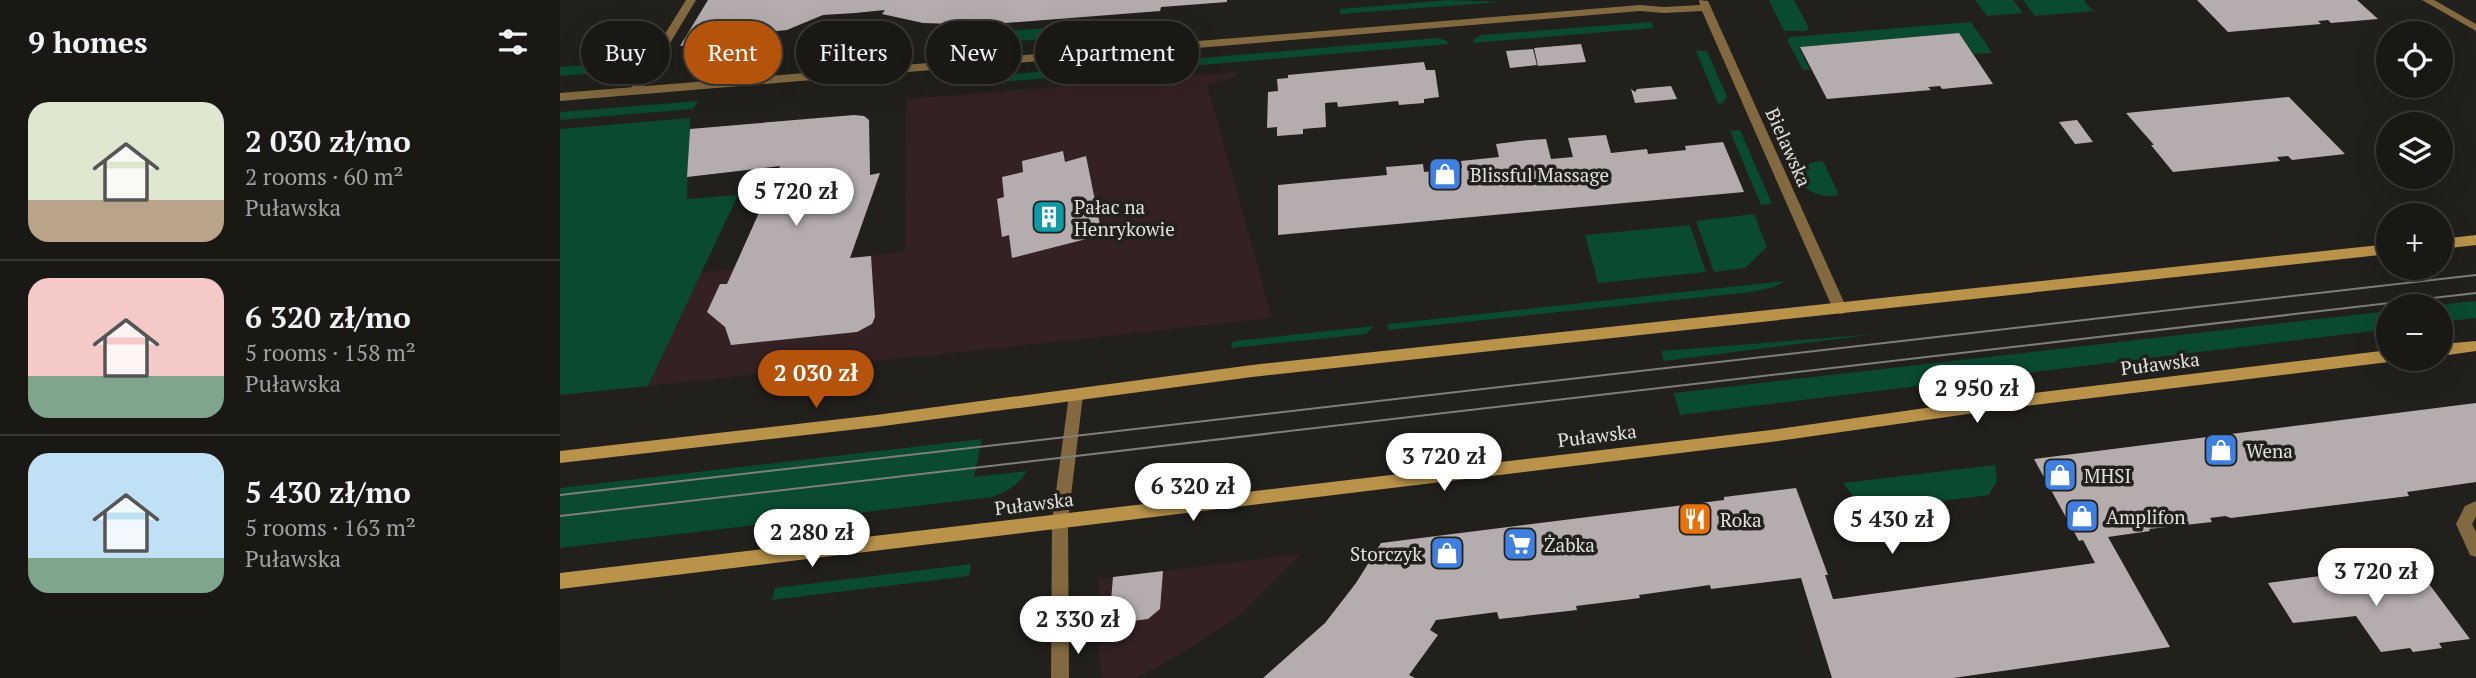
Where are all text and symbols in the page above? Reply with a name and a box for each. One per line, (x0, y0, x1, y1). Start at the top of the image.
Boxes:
chip: Buy (581, 21, 670, 84)
chip: Rent (684, 21, 782, 84)
chip: Filters (796, 21, 912, 84)
chip: New (926, 21, 1021, 84)
chip: Apartment (1035, 21, 1199, 84)
map controls (2376, 21, 2453, 371)
button: locate (2376, 21, 2453, 98)
text: 9 homes (28, 22, 147, 62)
icon: filters (494, 23, 532, 61)
street label: Bielawska (1761, 104, 1818, 191)
button: layers (2376, 112, 2453, 189)
text: 2 030 zł/mo (245, 121, 411, 161)
icon: home (84, 130, 168, 214)
shop icon: Blissful Massage (1426, 155, 1464, 193)
text: 2 rooms · 60 m² (245, 161, 404, 192)
place label: Blissful Massage (1470, 162, 1609, 187)
pin: 5 720 zł (724, 168, 868, 228)
text: 5 720 zł (754, 175, 838, 206)
text: Puławska (245, 192, 341, 223)
place label: Pałac na Henrykowie (1074, 194, 1175, 241)
building icon: Pałac na Henrykowie (1030, 198, 1068, 236)
button: + (2376, 203, 2453, 280)
button: − (2376, 294, 2453, 371)
text: 6 320 zł/mo (245, 297, 411, 337)
icon: home (84, 306, 168, 390)
text: 5 rooms · 158 m² (245, 337, 416, 368)
street label: Puławska (2119, 346, 2201, 380)
pin: 2 030 zł (744, 350, 888, 410)
text: 2 030 zł (774, 357, 858, 388)
pin: 2 950 zł (1905, 366, 2049, 425)
text: Puławska (245, 368, 341, 399)
text: 2 950 zł (1935, 372, 2019, 403)
street label: Puławska (1556, 418, 1638, 452)
shop icon: Wena (2202, 431, 2240, 469)
pin: 3 720 zł (1372, 434, 1516, 493)
place label: Wena (2246, 438, 2293, 463)
text: 3 720 zł (1402, 440, 1486, 471)
shop icon: MHSI (2041, 456, 2079, 494)
pin: 6 320 zł (1121, 463, 1265, 523)
place label: MHSI (2084, 463, 2131, 488)
text: 6 320 zł (1151, 470, 1235, 501)
text: 5 430 zł/mo (245, 472, 411, 512)
icon: home (84, 481, 168, 565)
street label: Puławska (993, 486, 1075, 520)
pin: 5 430 zł (1820, 496, 1964, 556)
shop icon: Amplifon (2063, 497, 2101, 535)
restaurant icon: Roka (1676, 500, 1714, 538)
text: 5 430 zł (1850, 503, 1934, 534)
place label: Amplifon (2106, 504, 2186, 529)
place label: Roka (1720, 507, 1762, 532)
pin: 2 280 zł (740, 510, 884, 569)
text: 5 rooms · 163 m² (245, 512, 416, 543)
text: 2 280 zł (770, 516, 854, 547)
supermarket icon: Żabka (1501, 525, 1539, 563)
place label: Żabka (1544, 532, 1595, 557)
shop icon: Storczyk (1428, 534, 1466, 572)
place label: Storczyk (1350, 541, 1422, 566)
text: Puławska (245, 543, 341, 574)
pin: 3 720 zł (2304, 548, 2448, 608)
text: 3 720 zł (2334, 555, 2418, 586)
pin: 2 330 zł (1006, 596, 1150, 656)
text: 2 330 zł (1036, 603, 1120, 634)

